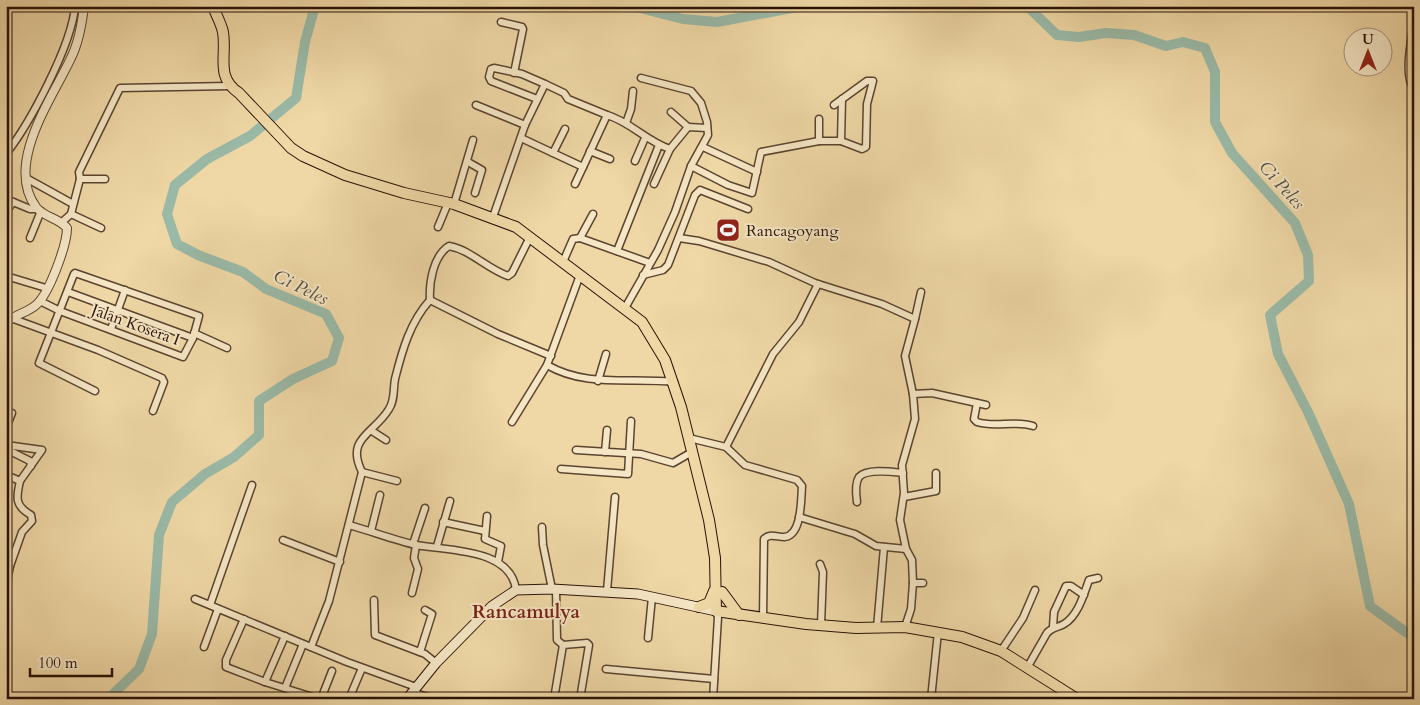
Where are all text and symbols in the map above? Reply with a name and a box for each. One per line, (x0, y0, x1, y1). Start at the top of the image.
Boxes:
north arrow (1342, 28, 1392, 78)
text: U (1362, 30, 1374, 49)
water label: Ci Peles (1253, 155, 1310, 215)
sports icon: Rancagoyang (715, 217, 741, 243)
place label: Rancagoyang (746, 220, 838, 242)
water label: Ci Peles (269, 264, 332, 311)
street label: Jalan Kosera I (87, 298, 183, 351)
district label: Rancamulya (472, 599, 581, 625)
scale bar (30, 645, 112, 677)
text: 100 m (38, 653, 78, 673)

